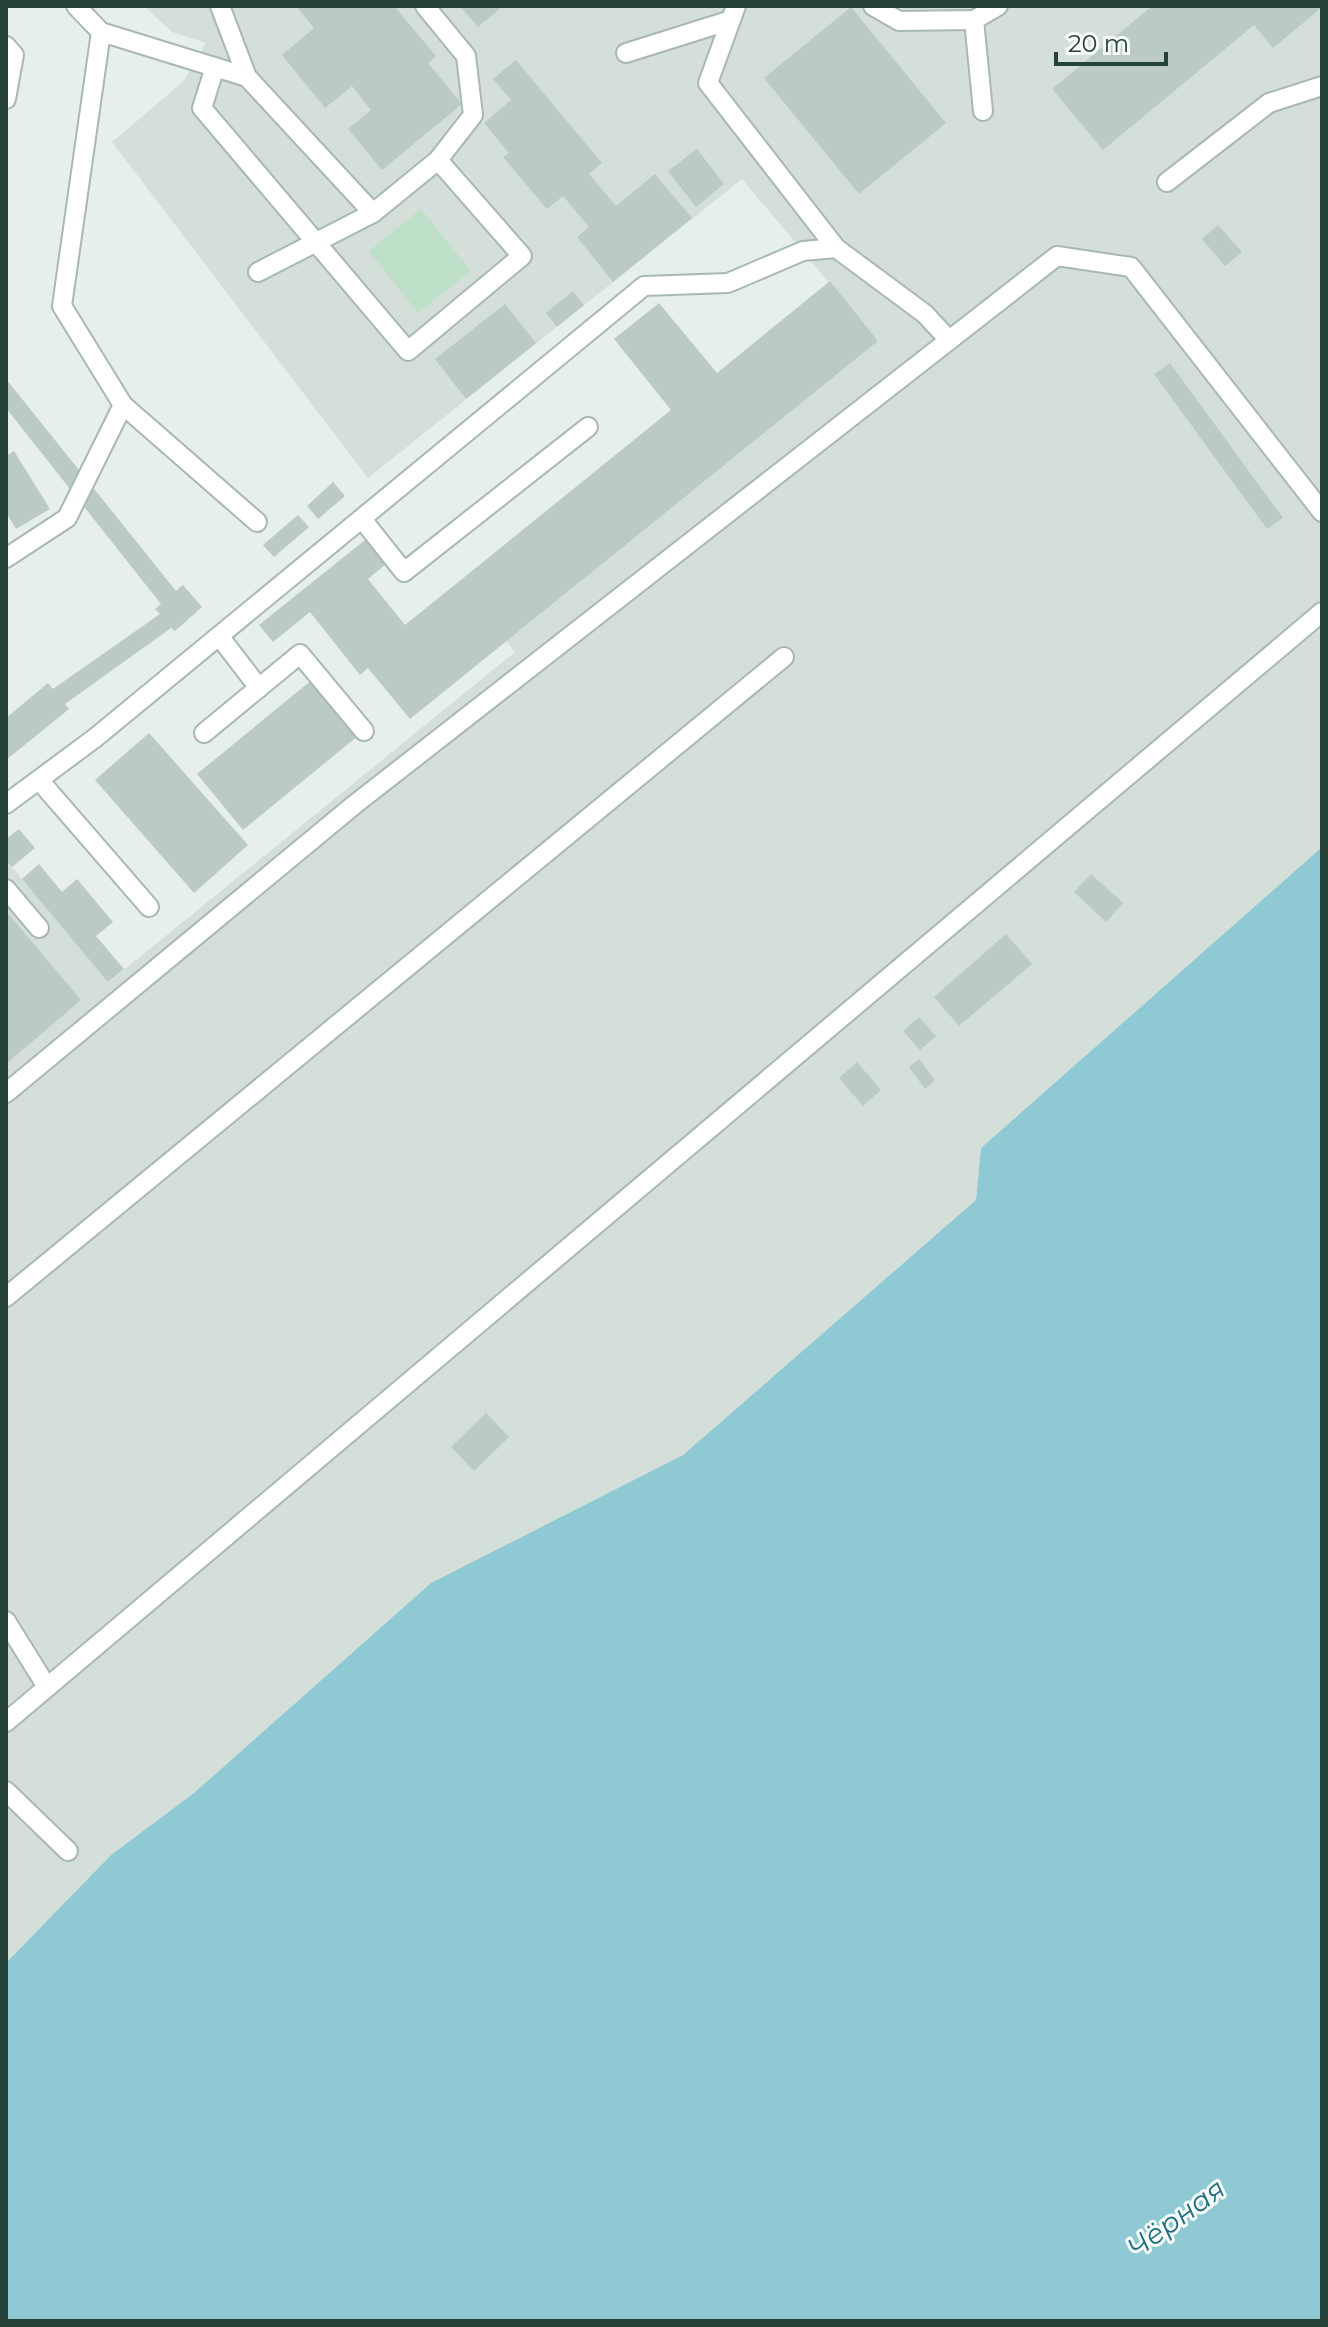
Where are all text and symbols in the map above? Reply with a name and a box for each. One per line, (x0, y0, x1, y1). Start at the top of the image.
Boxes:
scale bar (1056, 16, 1166, 66)
text: 20 m (1068, 29, 1129, 58)
water label: Чёрная (1121, 2171, 1231, 2265)

